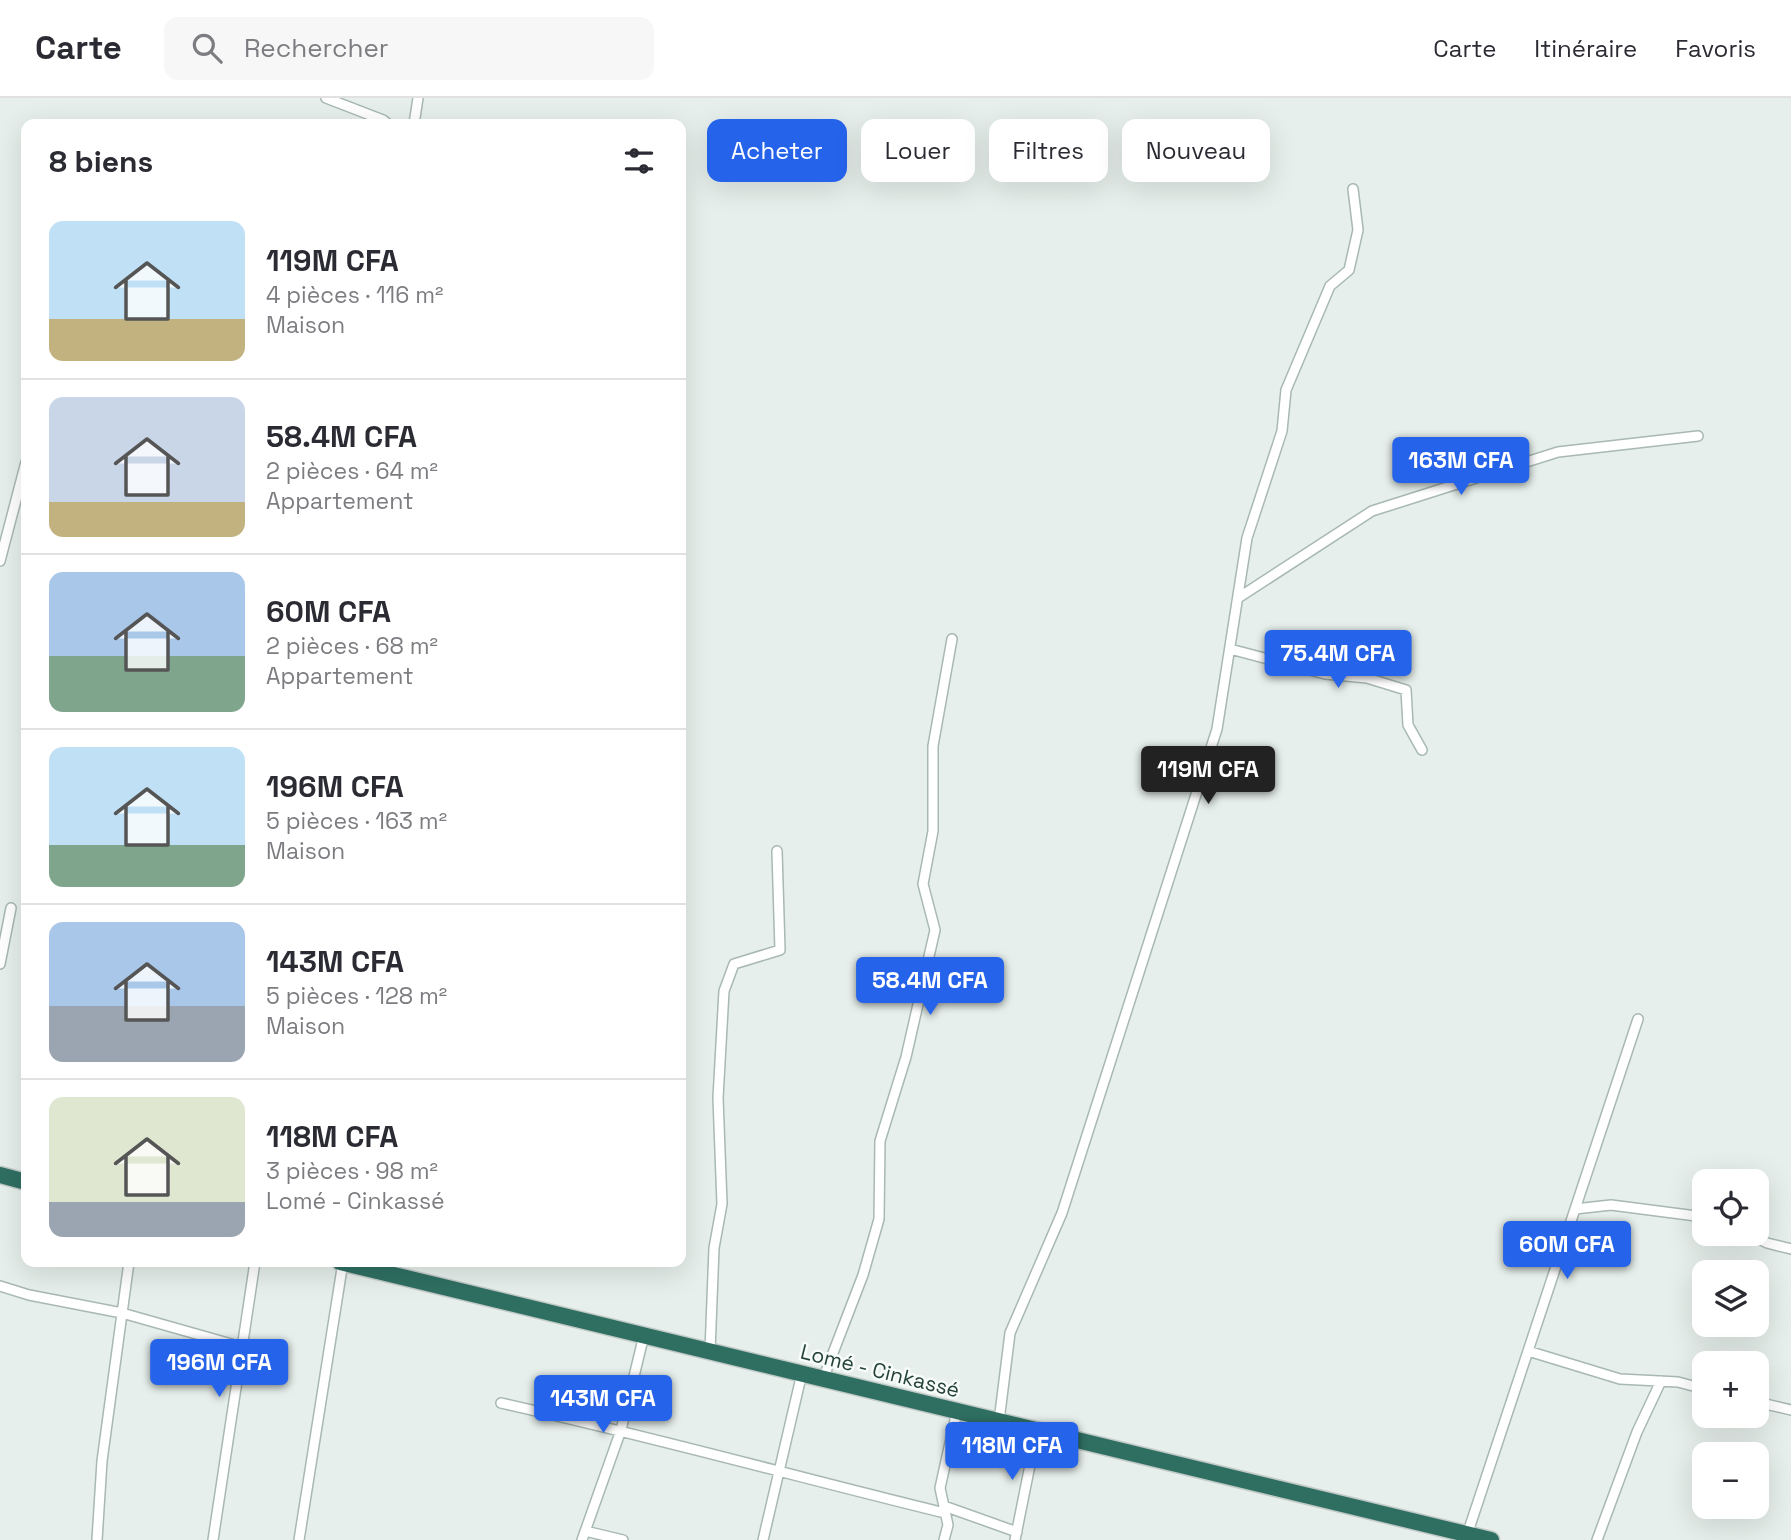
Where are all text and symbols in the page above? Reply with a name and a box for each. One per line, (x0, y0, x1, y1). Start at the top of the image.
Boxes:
search box (164, 17, 654, 80)
text: Carte (35, 27, 122, 69)
icon: search (188, 29, 226, 67)
text: Rechercher (244, 31, 389, 65)
text: Carte (1433, 33, 1496, 64)
text: Itinéraire (1534, 33, 1637, 64)
text: Favoris (1675, 33, 1756, 64)
chip: Acheter (707, 119, 847, 182)
chip: Louer (861, 119, 975, 182)
chip: Filtres (989, 119, 1108, 182)
chip: Nouveau (1122, 119, 1270, 182)
text: 8 biens (49, 142, 153, 181)
icon: filters (620, 142, 658, 180)
text: 119M CFA (266, 241, 399, 280)
icon: home (105, 249, 189, 333)
text: 4 pièces · 116 m² (266, 280, 443, 310)
text: Maison (266, 310, 345, 340)
text: 58.4M CFA (266, 417, 417, 456)
icon: home (105, 425, 189, 509)
pin: 163M CFA (1389, 438, 1533, 497)
text: 163M CFA (1408, 445, 1514, 475)
text: 2 pièces · 64 m² (266, 456, 438, 486)
text: Appartement (266, 486, 414, 516)
text: 60M CFA (266, 592, 391, 631)
icon: home (105, 600, 189, 684)
pin: 75.4M CFA (1258, 630, 1418, 690)
text: 2 pièces · 68 m² (266, 631, 438, 661)
text: 75.4M CFA (1281, 638, 1395, 668)
text: Appartement (266, 661, 414, 691)
pin: 119M CFA (1136, 746, 1280, 806)
text: 119M CFA (1157, 754, 1259, 784)
text: 196M CFA (266, 767, 404, 806)
icon: home (105, 775, 189, 859)
text: 5 pièces · 163 m² (266, 806, 447, 836)
text: Maison (266, 836, 345, 866)
text: 143M CFA (266, 942, 404, 981)
icon: home (105, 950, 189, 1034)
pin: 58.4M CFA (850, 958, 1010, 1017)
text: 58.4M CFA (872, 965, 988, 995)
text: 5 pièces · 128 m² (266, 981, 447, 1011)
text: Maison (266, 1011, 345, 1041)
text: 118M CFA (266, 1117, 398, 1156)
icon: home (105, 1125, 189, 1209)
text: 3 pièces · 98 m² (266, 1156, 438, 1186)
map controls (1692, 1169, 1769, 1519)
button: locate (1692, 1169, 1769, 1246)
text: Lomé - Cinkassé (266, 1186, 445, 1216)
pin: 60M CFA (1502, 1222, 1632, 1281)
text: 60M CFA (1519, 1229, 1615, 1259)
button: layers (1692, 1260, 1769, 1337)
street label: Lomé - Cinkassé (798, 1338, 963, 1403)
pin: 196M CFA (147, 1340, 291, 1399)
text: 196M CFA (166, 1347, 272, 1377)
button: + (1692, 1351, 1769, 1428)
pin: 143M CFA (531, 1376, 675, 1435)
text: 143M CFA (550, 1383, 656, 1413)
pin: 118M CFA (940, 1422, 1084, 1482)
text: 118M CFA (961, 1430, 1063, 1460)
button: − (1692, 1442, 1769, 1519)

